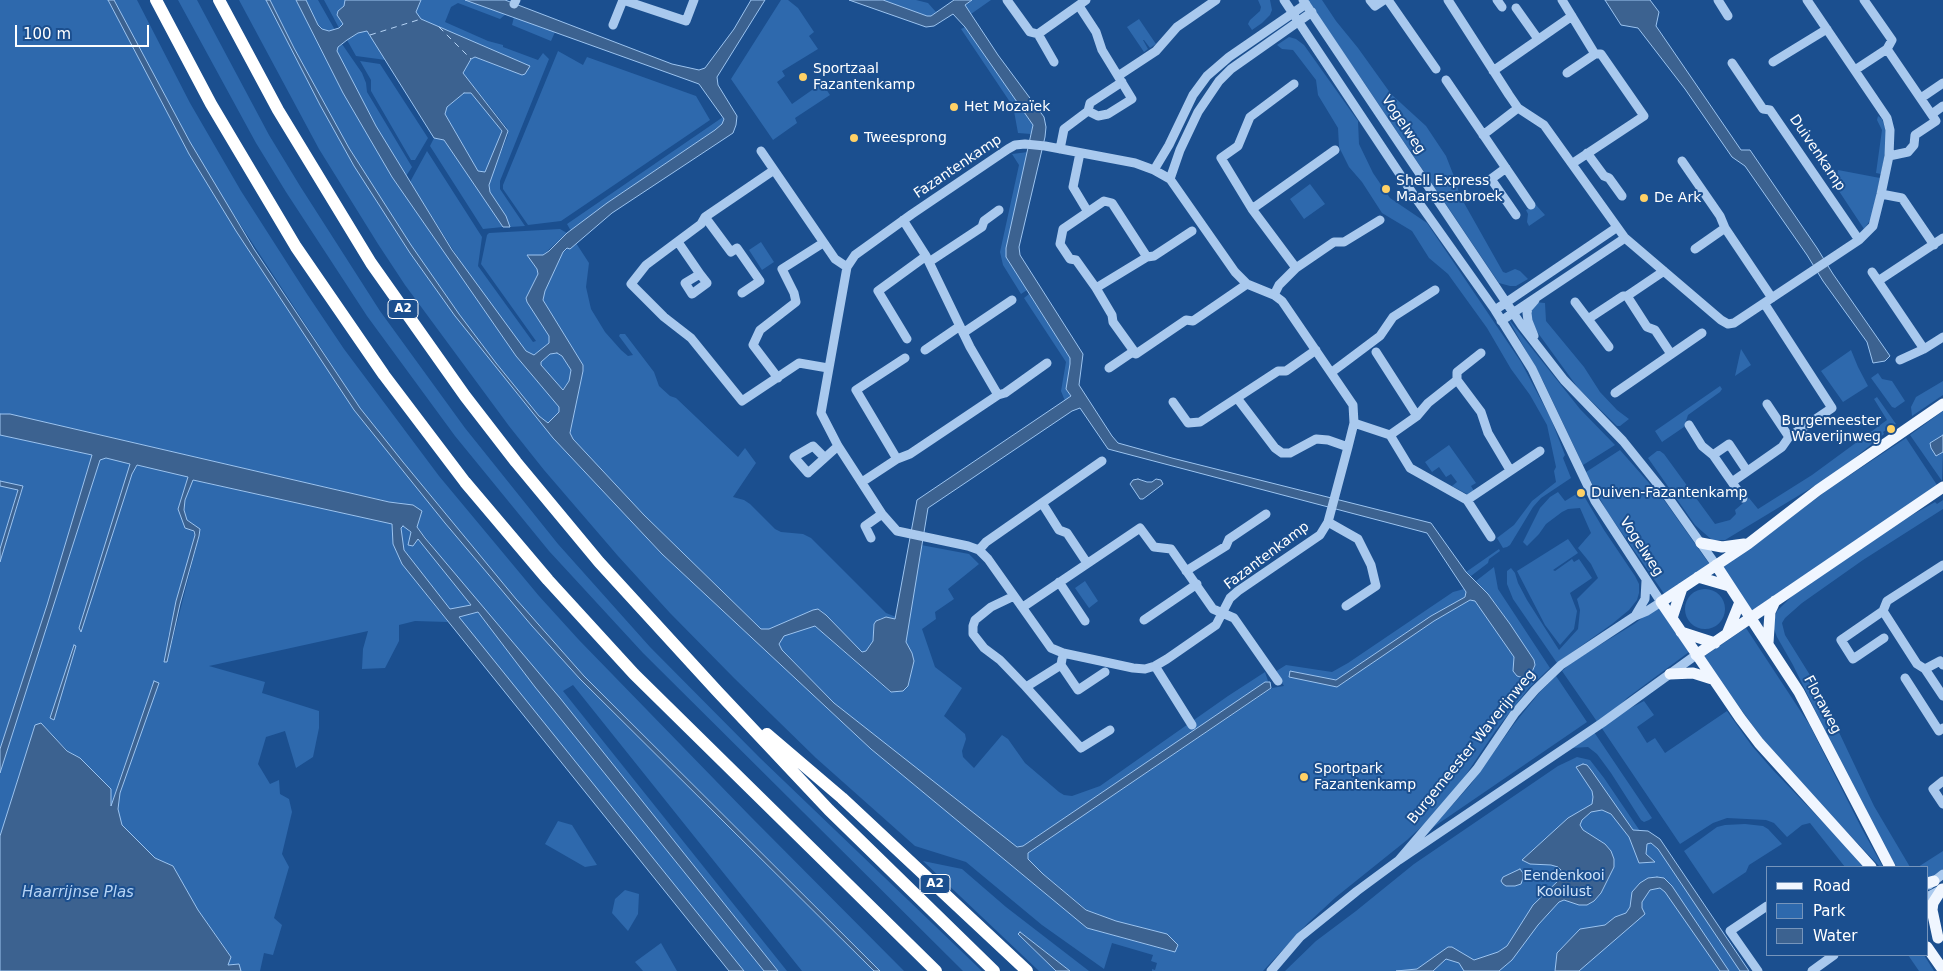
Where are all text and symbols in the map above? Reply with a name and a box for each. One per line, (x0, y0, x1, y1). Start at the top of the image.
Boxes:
scale bar (18, 15, 151, 47)
text: 100 m (23, 25, 71, 43)
place label: Sportzaal Fazantenkamp (813, 61, 915, 94)
marker: Sportzaal Fazantenkamp (797, 71, 809, 83)
street label: Vogelweg (1377, 92, 1429, 158)
place label: Het Mozaïek (964, 99, 1050, 115)
marker: Het Mozaïek (948, 101, 960, 113)
street label: Duivenkamp (1785, 112, 1849, 194)
place label: Tweesprong (864, 130, 947, 146)
street label: Fazantenkamp (911, 131, 1005, 203)
marker: Tweesprong (848, 132, 860, 144)
place label: Shell Express Maarssenbroek (1396, 173, 1503, 206)
marker: Shell Express Maarssenbroek (1380, 183, 1392, 195)
place label: De Ark (1654, 190, 1701, 206)
marker: De Ark (1638, 192, 1650, 204)
road number: A2 (388, 300, 418, 318)
place label: Burgemeester Waverijnweg (1781, 413, 1881, 446)
marker: Burgemeester Waverijnweg (1885, 423, 1897, 435)
place label: Duiven-Fazantenkamp (1591, 485, 1747, 501)
marker: Duiven-Fazantenkamp (1575, 487, 1587, 499)
street label: Vogelweg (1616, 514, 1666, 580)
street label: Fazantenkamp (1221, 519, 1313, 593)
street label: Burgemeester Waverijnweg (1405, 666, 1539, 828)
street label: Floraweg (1800, 673, 1844, 737)
place label: Sportpark Fazantenkamp (1314, 761, 1416, 794)
marker: Sportpark Fazantenkamp (1298, 771, 1310, 783)
legend (1766, 866, 1928, 956)
park label: Eendenkooi Kooilust (1523, 868, 1605, 900)
road number: A2 (920, 874, 950, 894)
text: Road (1813, 877, 1851, 895)
water label: Haarrijnse Plas (22, 884, 134, 902)
text: Park (1813, 902, 1845, 920)
text: Water (1813, 927, 1857, 945)

